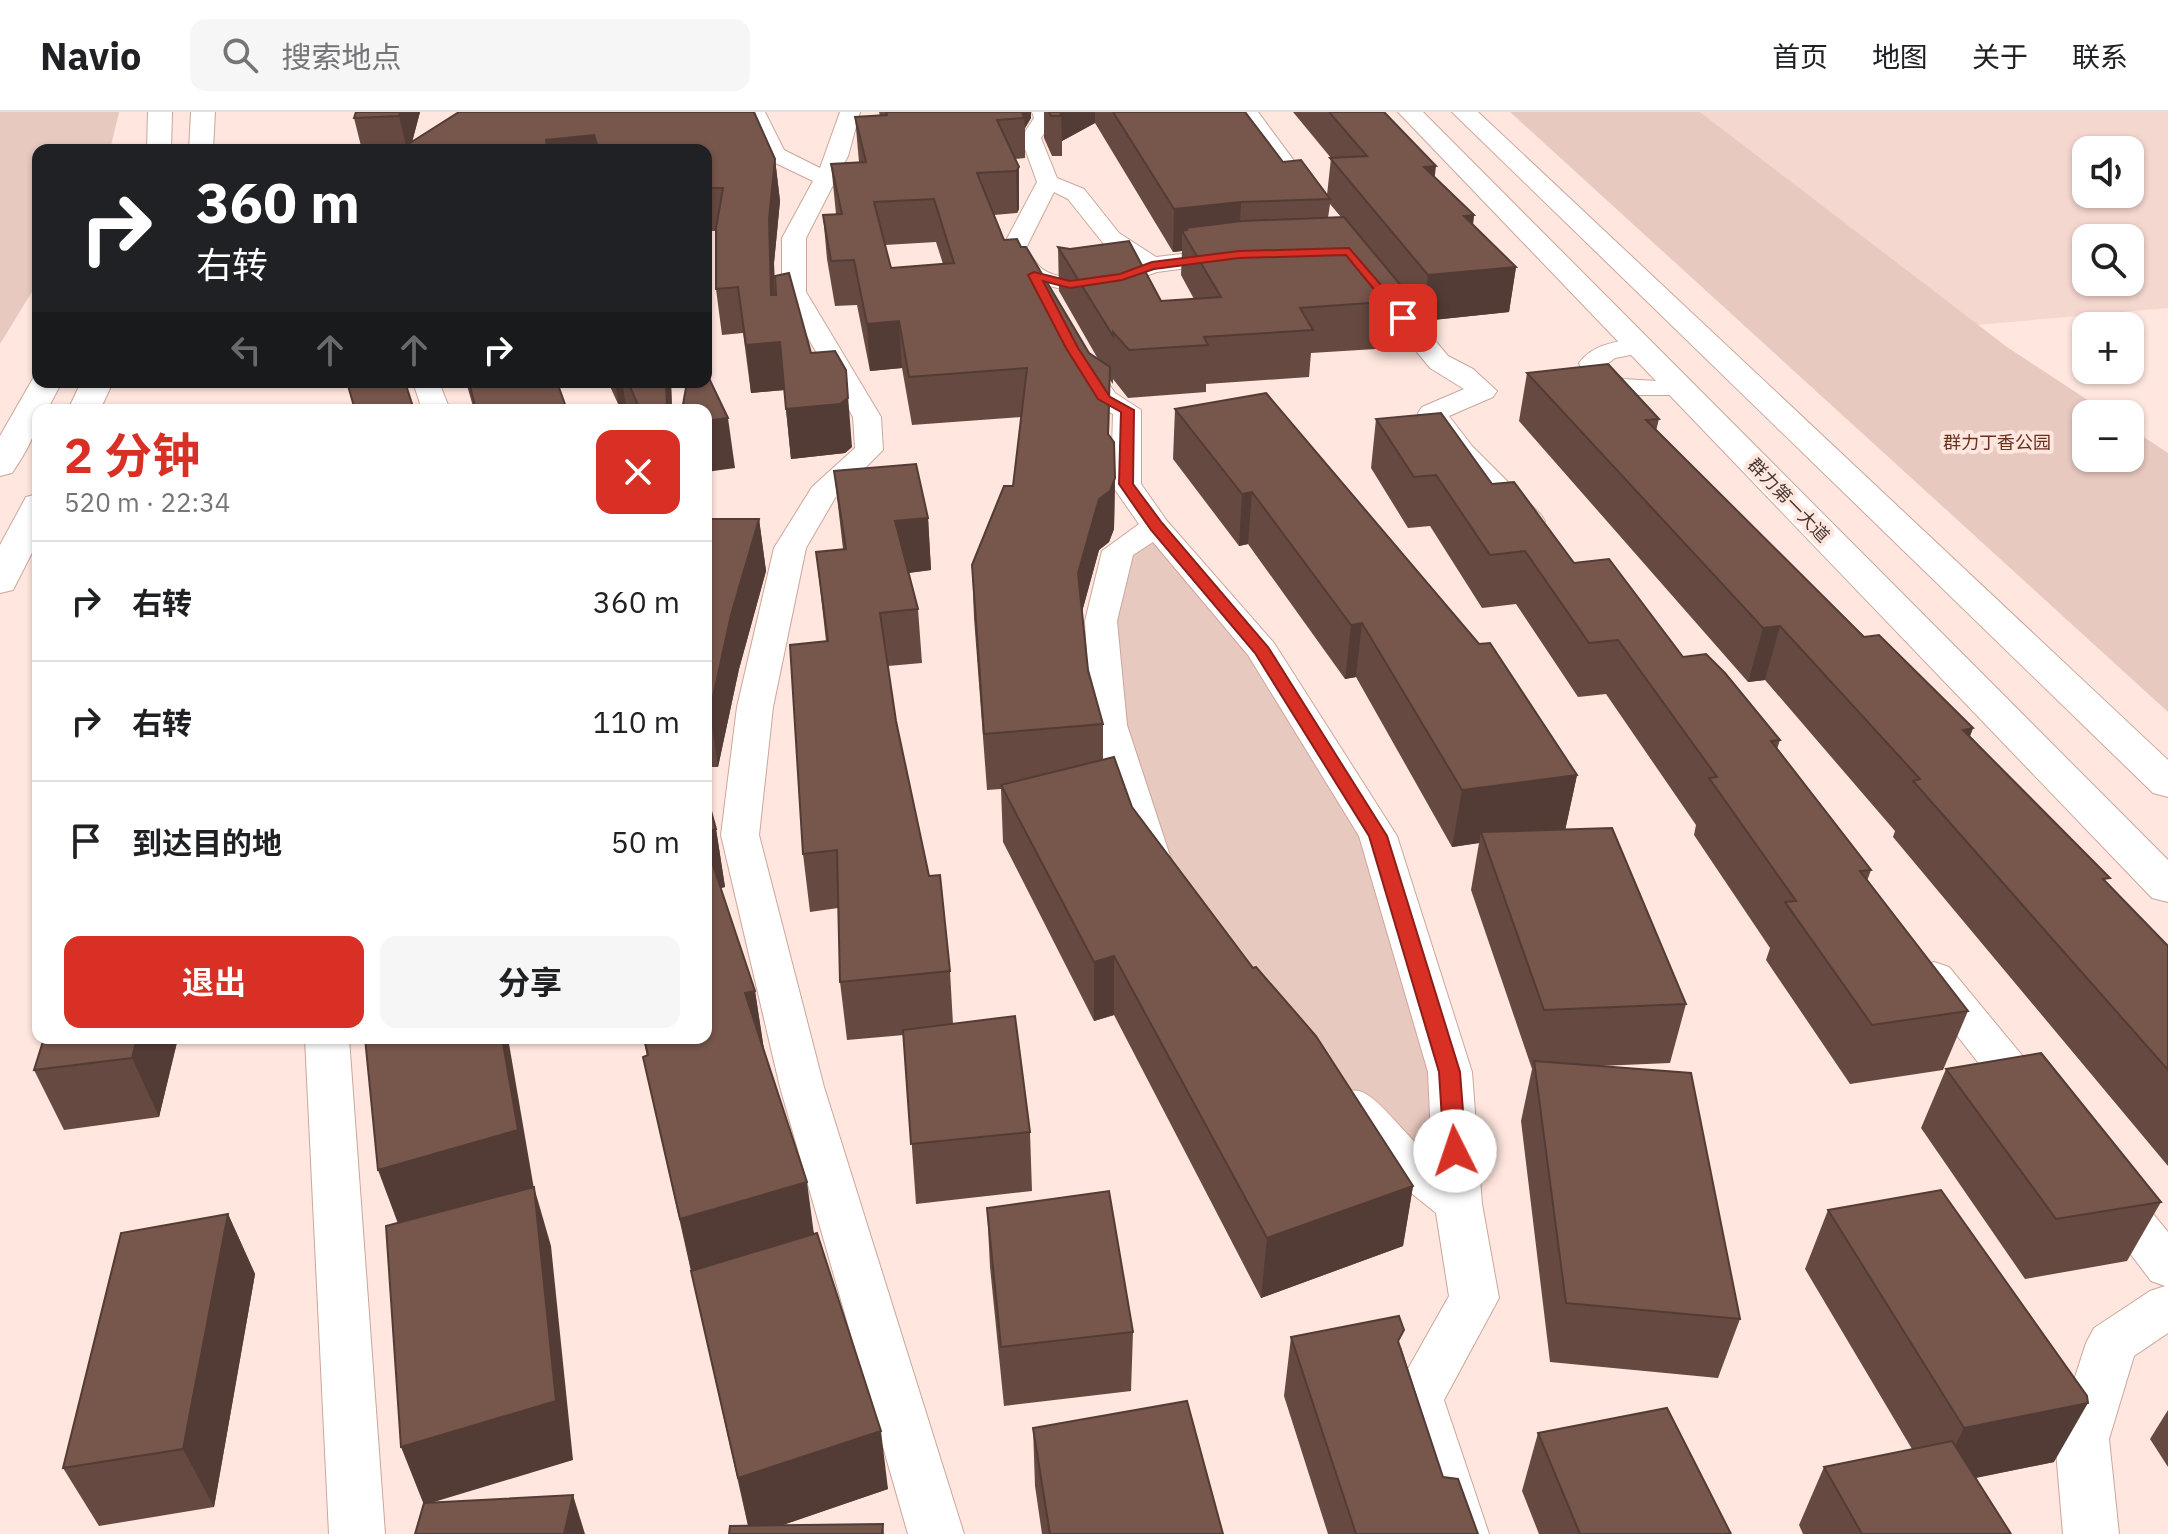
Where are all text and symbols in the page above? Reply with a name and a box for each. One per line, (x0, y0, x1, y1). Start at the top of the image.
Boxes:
search box (190, 19, 750, 91)
text: Navio (40, 31, 142, 80)
icon: search (218, 33, 262, 77)
text: 搜索地点 (282, 37, 402, 76)
text: 首页 (1772, 38, 1828, 75)
text: 地图 (1872, 38, 1928, 75)
text: 关于 (1972, 38, 2028, 75)
text: 联系 (2072, 38, 2128, 75)
map controls (2072, 136, 2144, 472)
button: sound (2072, 136, 2144, 208)
text: 360 m (196, 166, 360, 238)
icon: right (64, 176, 168, 280)
button: search (2072, 224, 2144, 296)
text: 右转 (196, 241, 268, 288)
pin (1369, 284, 1437, 352)
icon: arrive (1381, 296, 1425, 340)
button: + (2072, 312, 2144, 384)
icon: left (224, 328, 268, 372)
icon: ahead (308, 328, 352, 372)
icon: ahead (392, 328, 436, 372)
icon: right (476, 328, 520, 372)
button: − (2072, 400, 2144, 472)
text: 2 分钟 (64, 424, 200, 486)
button: close (596, 430, 680, 514)
park label: 群力丁香公园 (1943, 431, 2051, 454)
street label: 群力第一大道 (1743, 453, 1835, 547)
text: 520 m · 22:34 (64, 485, 230, 519)
icon: right (64, 579, 108, 623)
text: 360 m (593, 582, 680, 621)
text: 右转 (132, 583, 192, 622)
icon: right (64, 699, 108, 743)
text: 110 m (593, 702, 680, 741)
text: 右转 (132, 703, 192, 742)
icon: arrive (64, 819, 108, 863)
text: 50 m (611, 822, 680, 861)
text: 到达目的地 (132, 823, 282, 862)
button: 退出 (64, 936, 364, 1028)
button: 分享 (380, 936, 680, 1028)
position arrow (1413, 1109, 1497, 1193)

